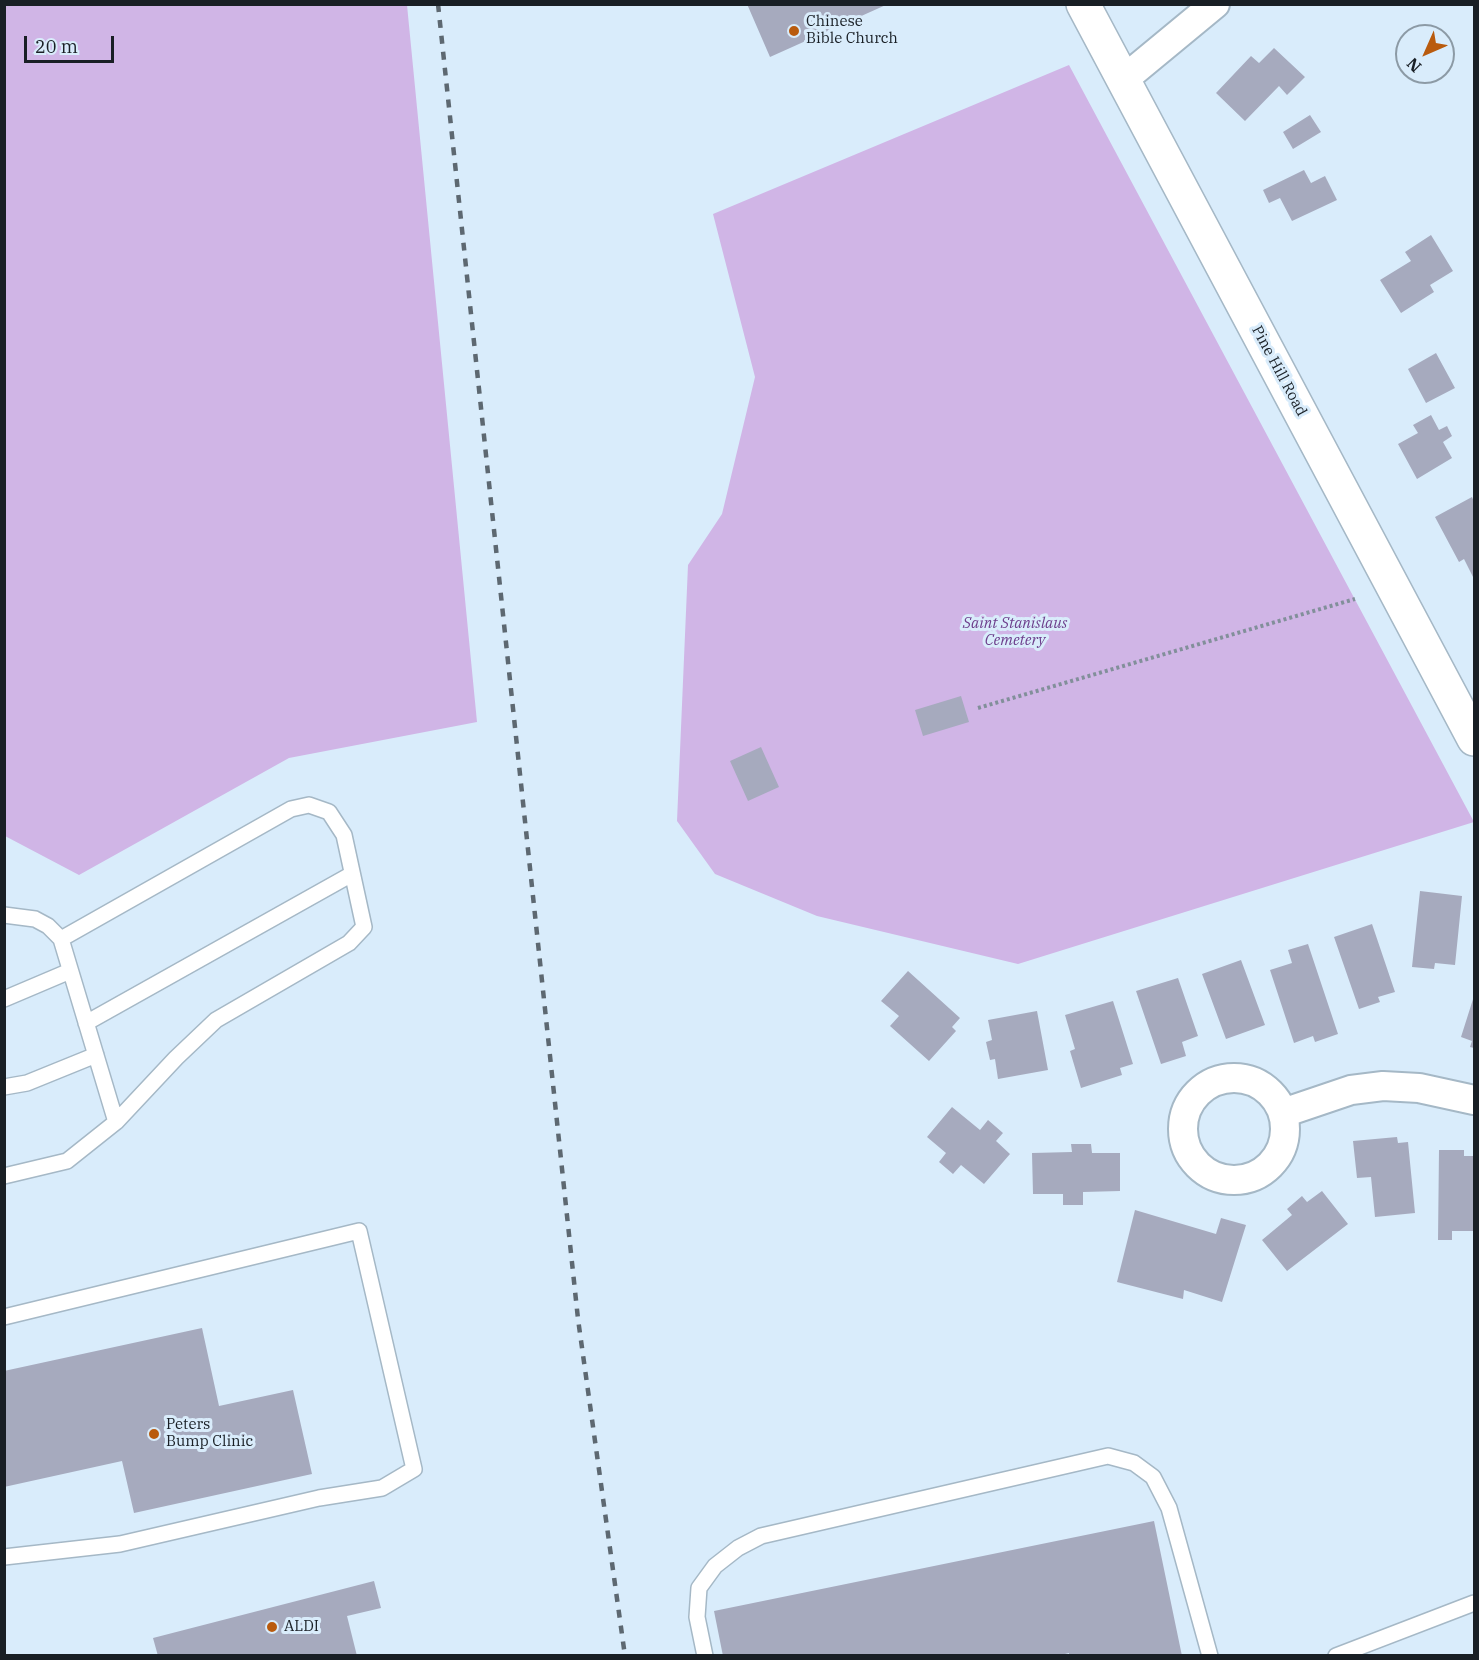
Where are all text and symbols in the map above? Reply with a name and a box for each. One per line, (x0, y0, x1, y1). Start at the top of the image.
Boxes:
place label: Chinese Bible Church (806, 13, 898, 48)
scale bar (27, 24, 117, 62)
marker: Chinese Bible Church (787, 24, 801, 38)
north arrow (1395, 24, 1455, 84)
text: 20 m (35, 35, 78, 58)
text: N (1402, 54, 1425, 77)
street label: Pine Hill Road (1248, 323, 1310, 419)
park label: Saint Stanislaus Cemetery (963, 615, 1067, 650)
place label: Peters Bump Clinic (166, 1416, 253, 1451)
marker: Peters Bump Clinic (147, 1427, 161, 1441)
place label: ALDI (284, 1618, 319, 1636)
marker: ALDI (265, 1620, 279, 1634)

